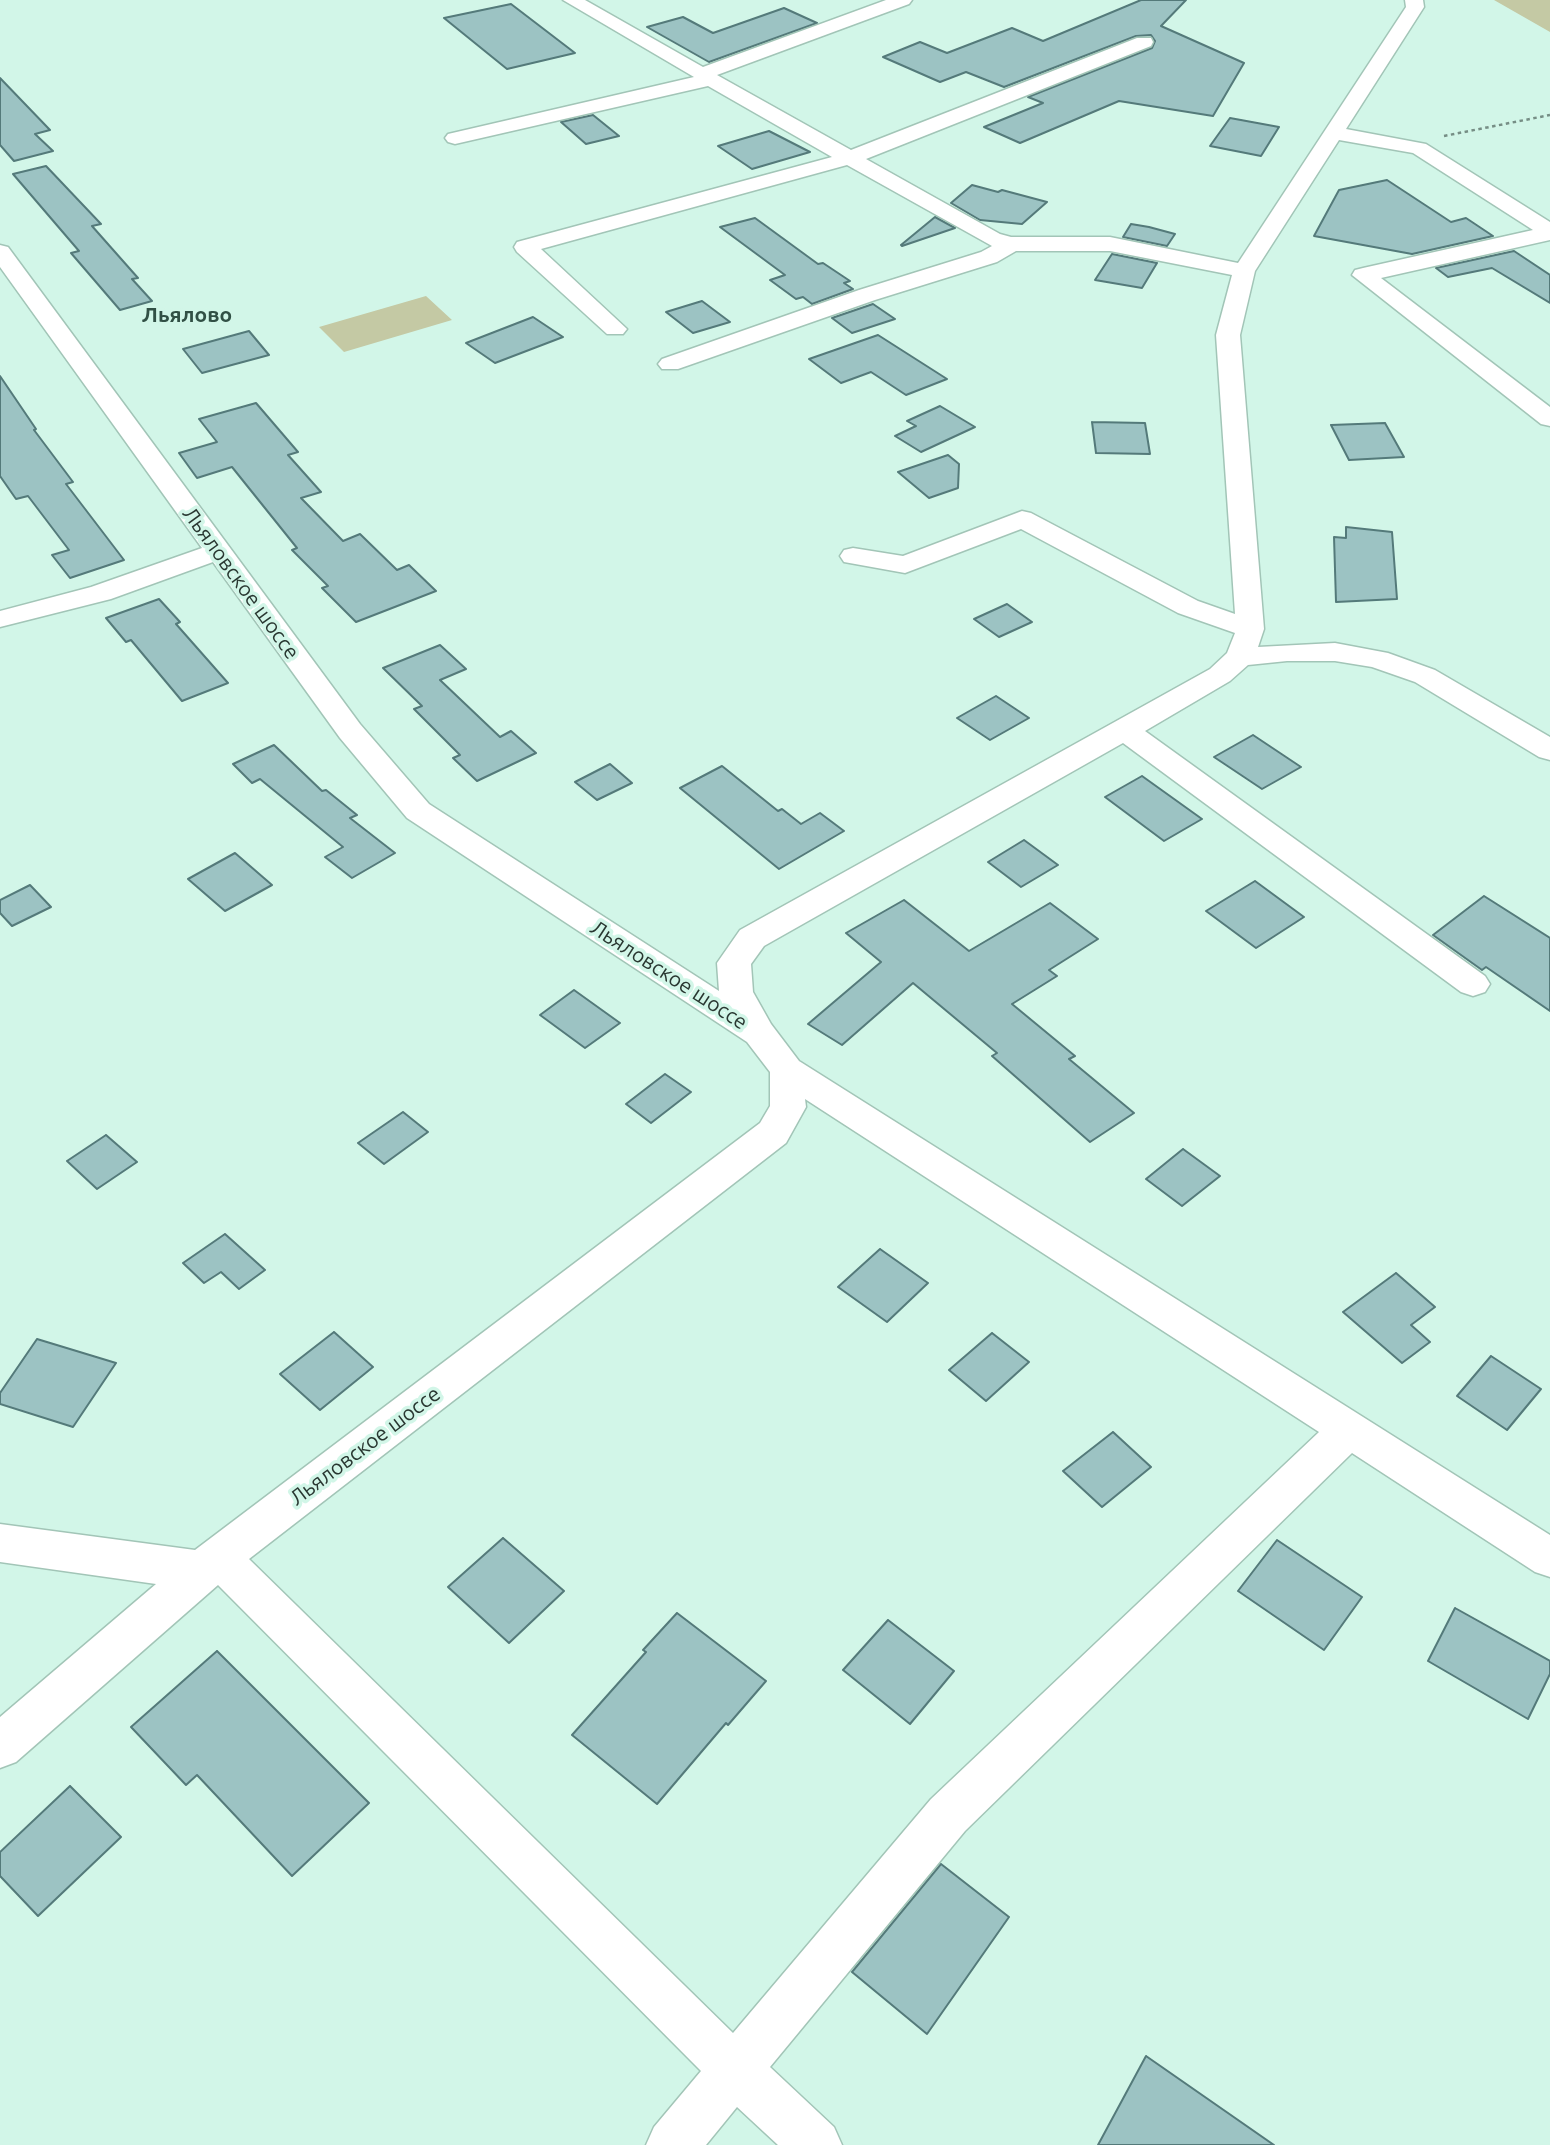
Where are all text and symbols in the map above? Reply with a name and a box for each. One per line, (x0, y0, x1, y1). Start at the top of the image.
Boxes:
district label: Льялово (142, 302, 232, 328)
street label: Льяловское шоссе (177, 502, 305, 664)
street label: Льяловское шоссе (586, 915, 752, 1035)
street label: Льяловское шоссе (285, 1381, 445, 1511)

